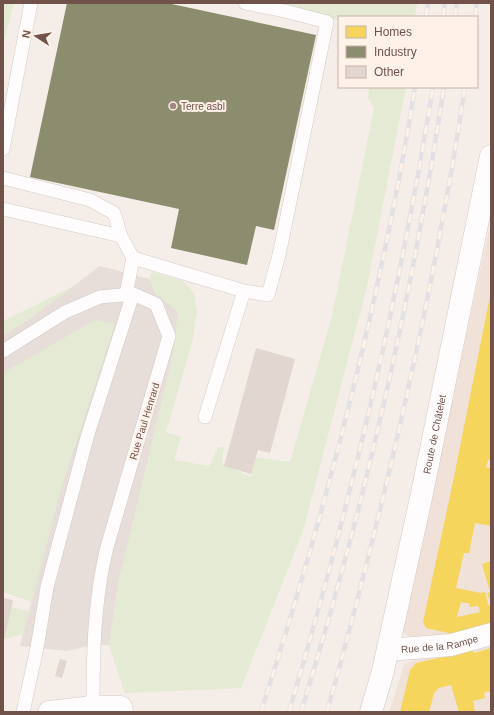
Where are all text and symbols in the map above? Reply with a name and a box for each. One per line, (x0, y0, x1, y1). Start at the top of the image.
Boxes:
north arrow (16, 16, 56, 56)
legend (338, 16, 478, 88)
text: Homes (374, 25, 412, 39)
text: N (20, 29, 33, 39)
text: Industry (374, 45, 417, 59)
text: Other (374, 65, 404, 79)
marker: Terre asbl (168, 101, 178, 111)
place label: Terre asbl (181, 101, 225, 112)
street label: Rue Paul Henrard (128, 381, 161, 461)
street label: Route de Châtelet (421, 393, 448, 475)
street label: Rue de la Rampe (401, 633, 480, 655)

